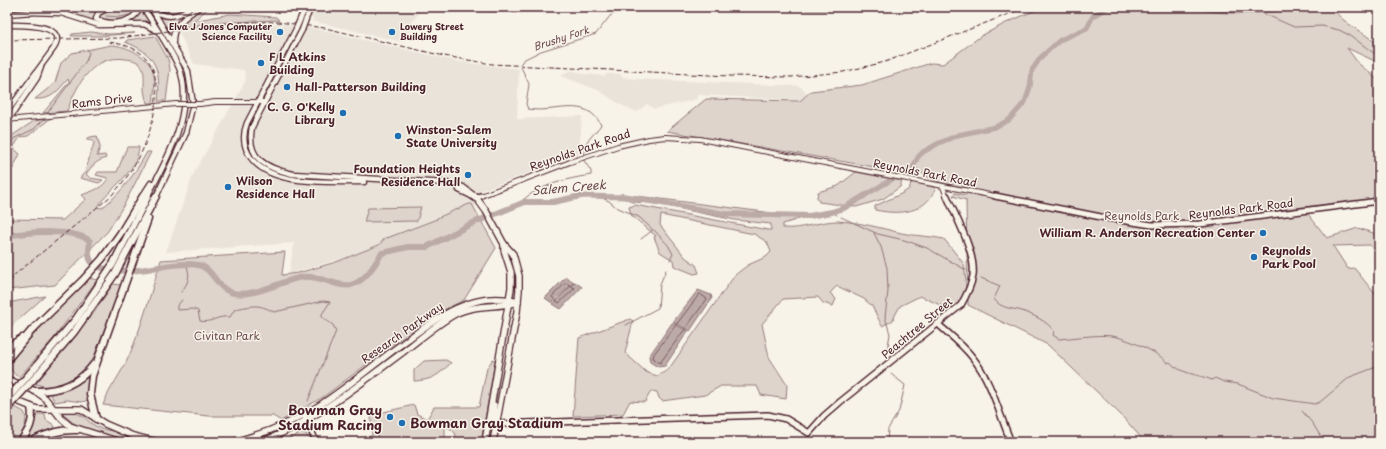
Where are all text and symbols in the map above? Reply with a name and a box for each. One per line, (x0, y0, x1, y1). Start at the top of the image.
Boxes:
place label: Elva J Jones Computer Science Facility (169, 19, 272, 43)
place label: Lowery Street Building (400, 19, 465, 43)
water label: Brushy Fork (531, 21, 592, 55)
marker: Elva J Jones Computer Science Facility (275, 27, 285, 37)
marker: Lowery Street Building (387, 27, 397, 37)
place label: F L Atkins Building (269, 48, 326, 78)
marker: F L Atkins Building (256, 58, 266, 68)
place label: Hall-Patterson Building (295, 78, 426, 95)
marker: Hall-Patterson Building (282, 82, 292, 92)
street label: Rams Drive (71, 89, 133, 112)
place label: C. G. O'Kelly Library (267, 98, 335, 128)
marker: C. G. O'Kelly Library (338, 108, 348, 118)
place label: Winston-Salem State University (406, 121, 497, 151)
street label: Reynolds Park Road (527, 124, 632, 175)
marker: Winston-Salem State University (393, 131, 403, 141)
street label: Reynolds Park Road (872, 154, 978, 191)
place label: Foundation Heights Residence Hall (353, 160, 461, 190)
marker: Foundation Heights Residence Hall (463, 170, 473, 180)
place label: Wilson Residence Hall (236, 172, 315, 202)
water label: Salem Creek (531, 175, 607, 199)
marker: Wilson Residence Hall (223, 182, 233, 192)
street label: Reynolds Park Road (1188, 194, 1294, 223)
park label: Reynolds Park (1104, 207, 1180, 224)
place label: William R. Anderson Recreation Center (1039, 224, 1255, 241)
marker: William R. Anderson Recreation Center (1258, 228, 1268, 238)
place label: Reynolds Park Pool (1262, 242, 1316, 272)
marker: Reynolds Park Pool (1249, 252, 1259, 262)
street label: Peachtree Street (877, 293, 956, 363)
street label: Research Parkway (357, 298, 446, 367)
park label: Civitan Park (194, 327, 261, 344)
place label: Bowman Gray Stadium Racing (278, 400, 382, 434)
marker: Bowman Gray Stadium Racing (385, 412, 395, 422)
place label: Bowman Gray Stadium (410, 413, 563, 432)
marker: Bowman Gray Stadium (397, 418, 407, 428)

